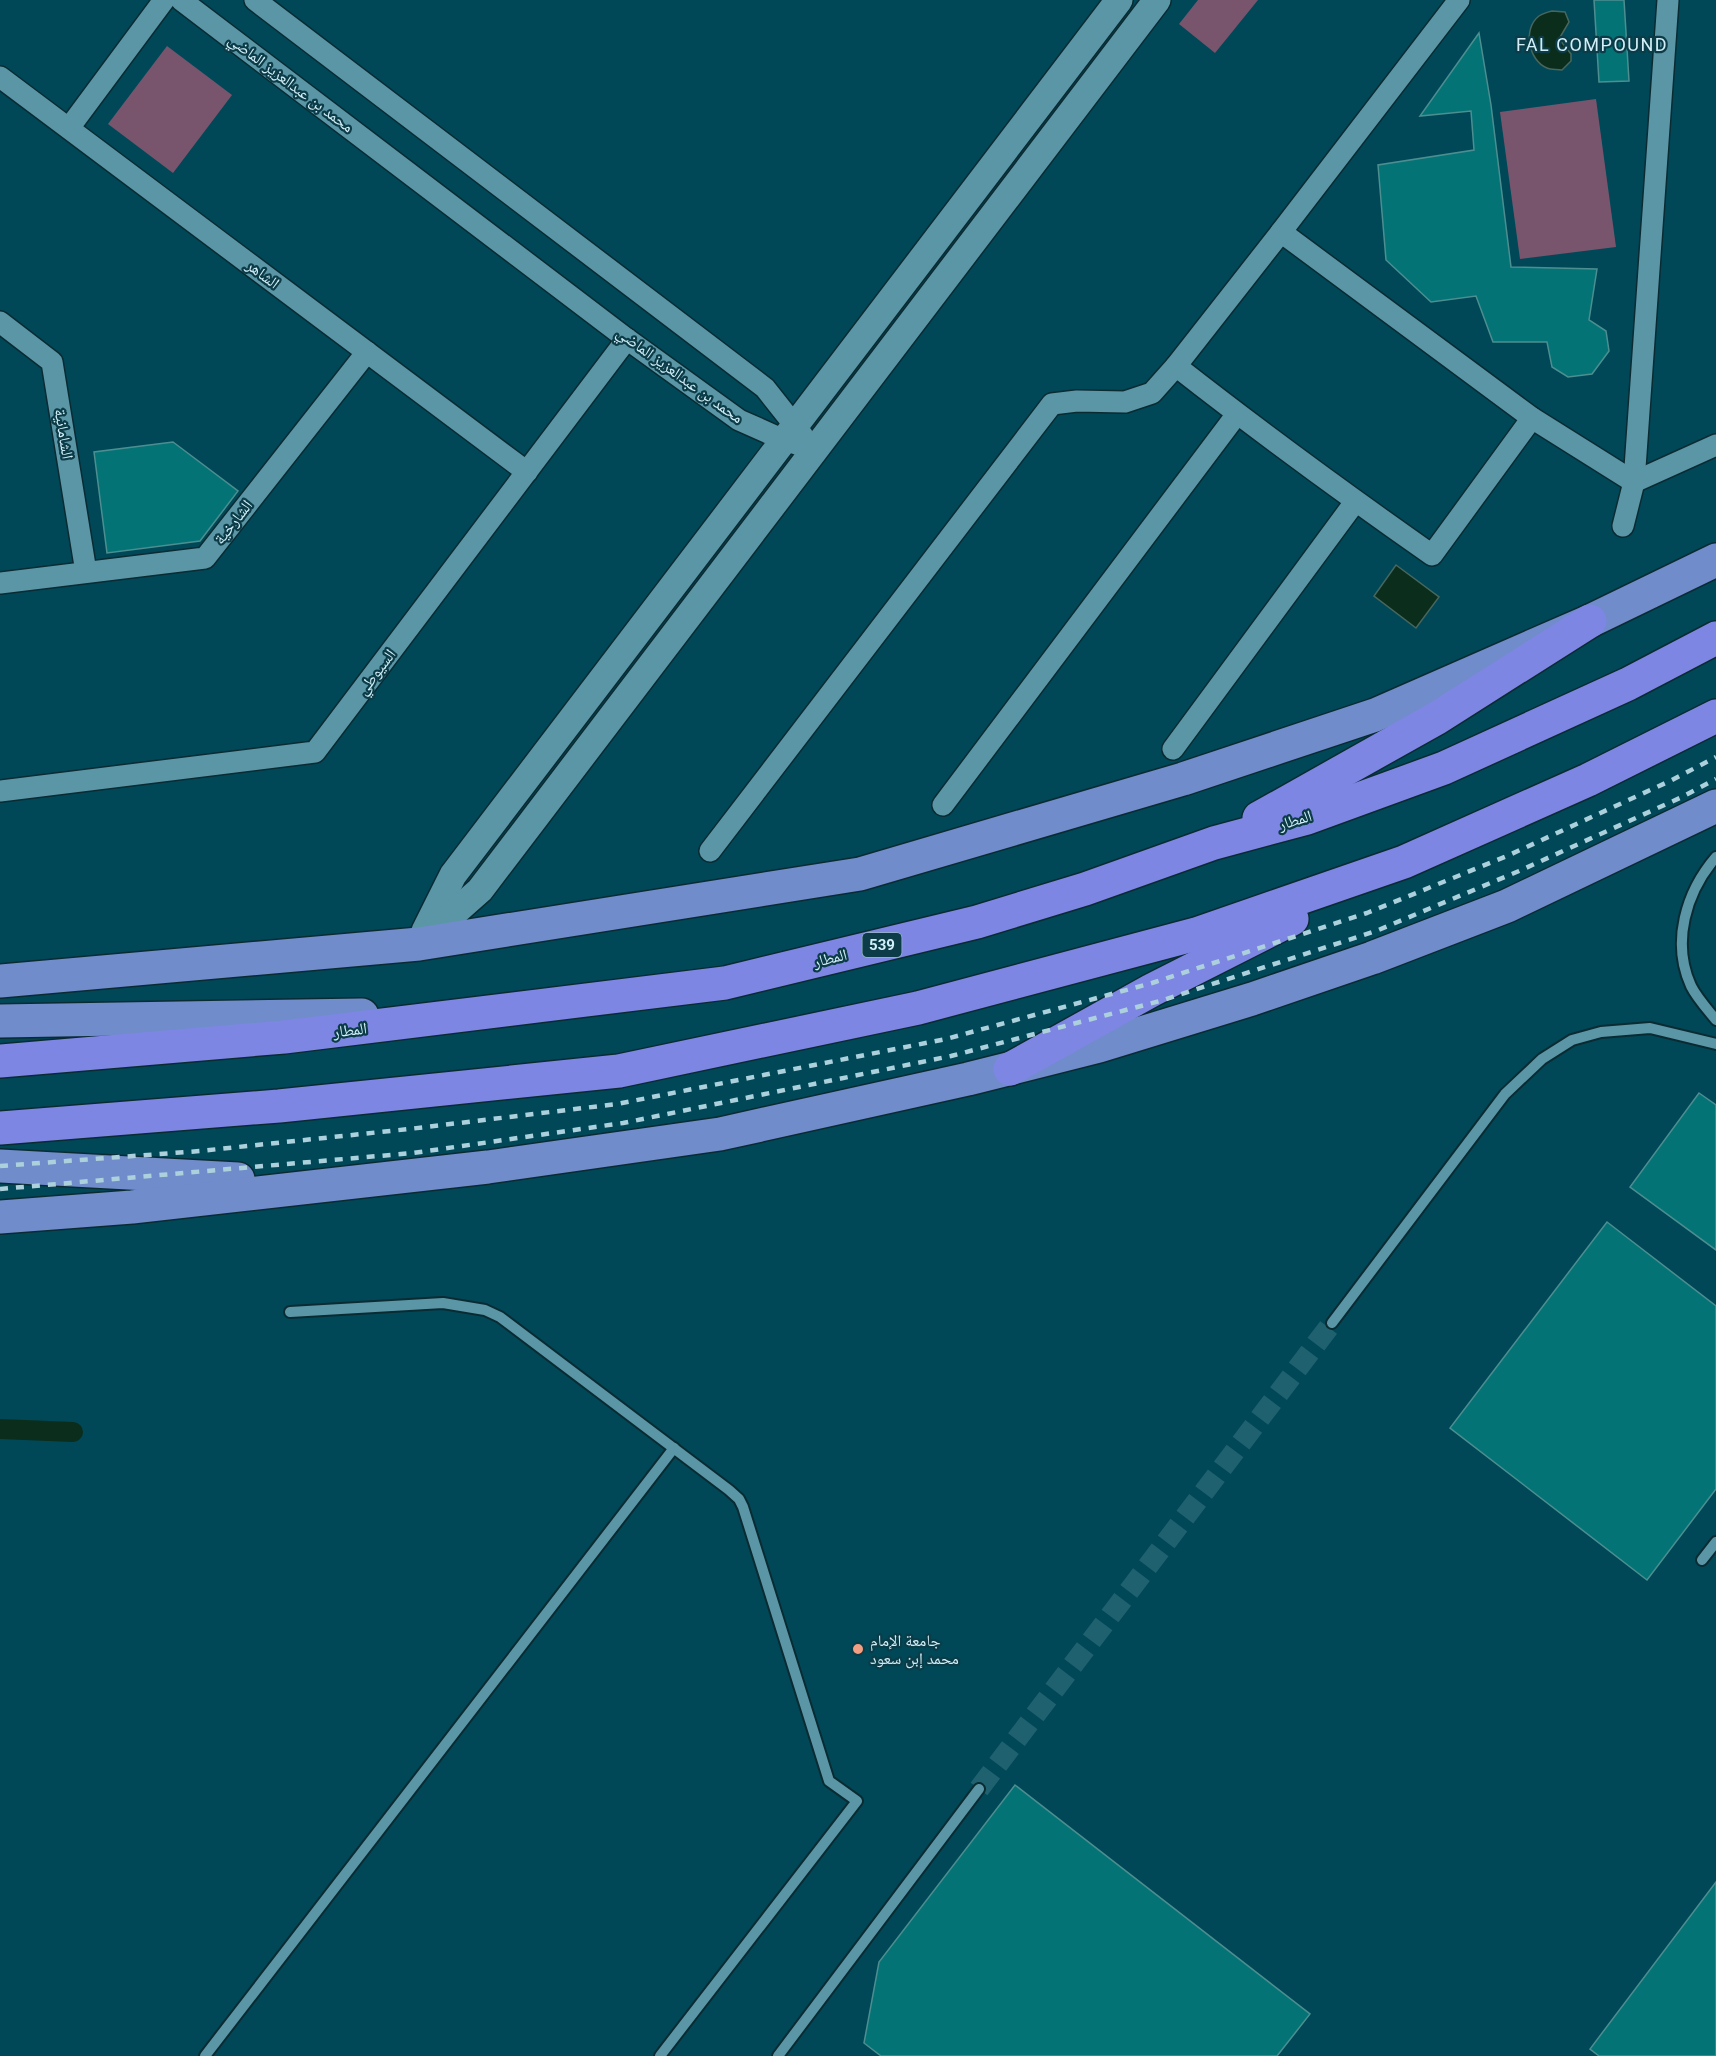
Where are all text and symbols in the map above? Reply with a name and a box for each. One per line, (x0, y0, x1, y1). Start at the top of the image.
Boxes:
street label: محمد بن عبدالعزيز الماضي (223, 30, 357, 139)
district label: FAL COMPOUND (1516, 34, 1668, 55)
street label: الشاهر (242, 255, 283, 293)
street label: محمد بن عبدالعزيز الماضي (611, 323, 747, 430)
street label: الشامانية (51, 408, 77, 460)
street label: الشارخية (210, 496, 256, 548)
street label: السيوطي (353, 645, 402, 701)
street label: المطار (1275, 806, 1314, 834)
road number: 539 (862, 933, 902, 957)
street label: المطار (810, 945, 849, 972)
street label: المطار (331, 1018, 368, 1042)
place label: جامعة الإمام محمد إبن سعود (870, 1631, 959, 1669)
marker: جامعة الإمام محمد إبن سعود (851, 1642, 865, 1656)

